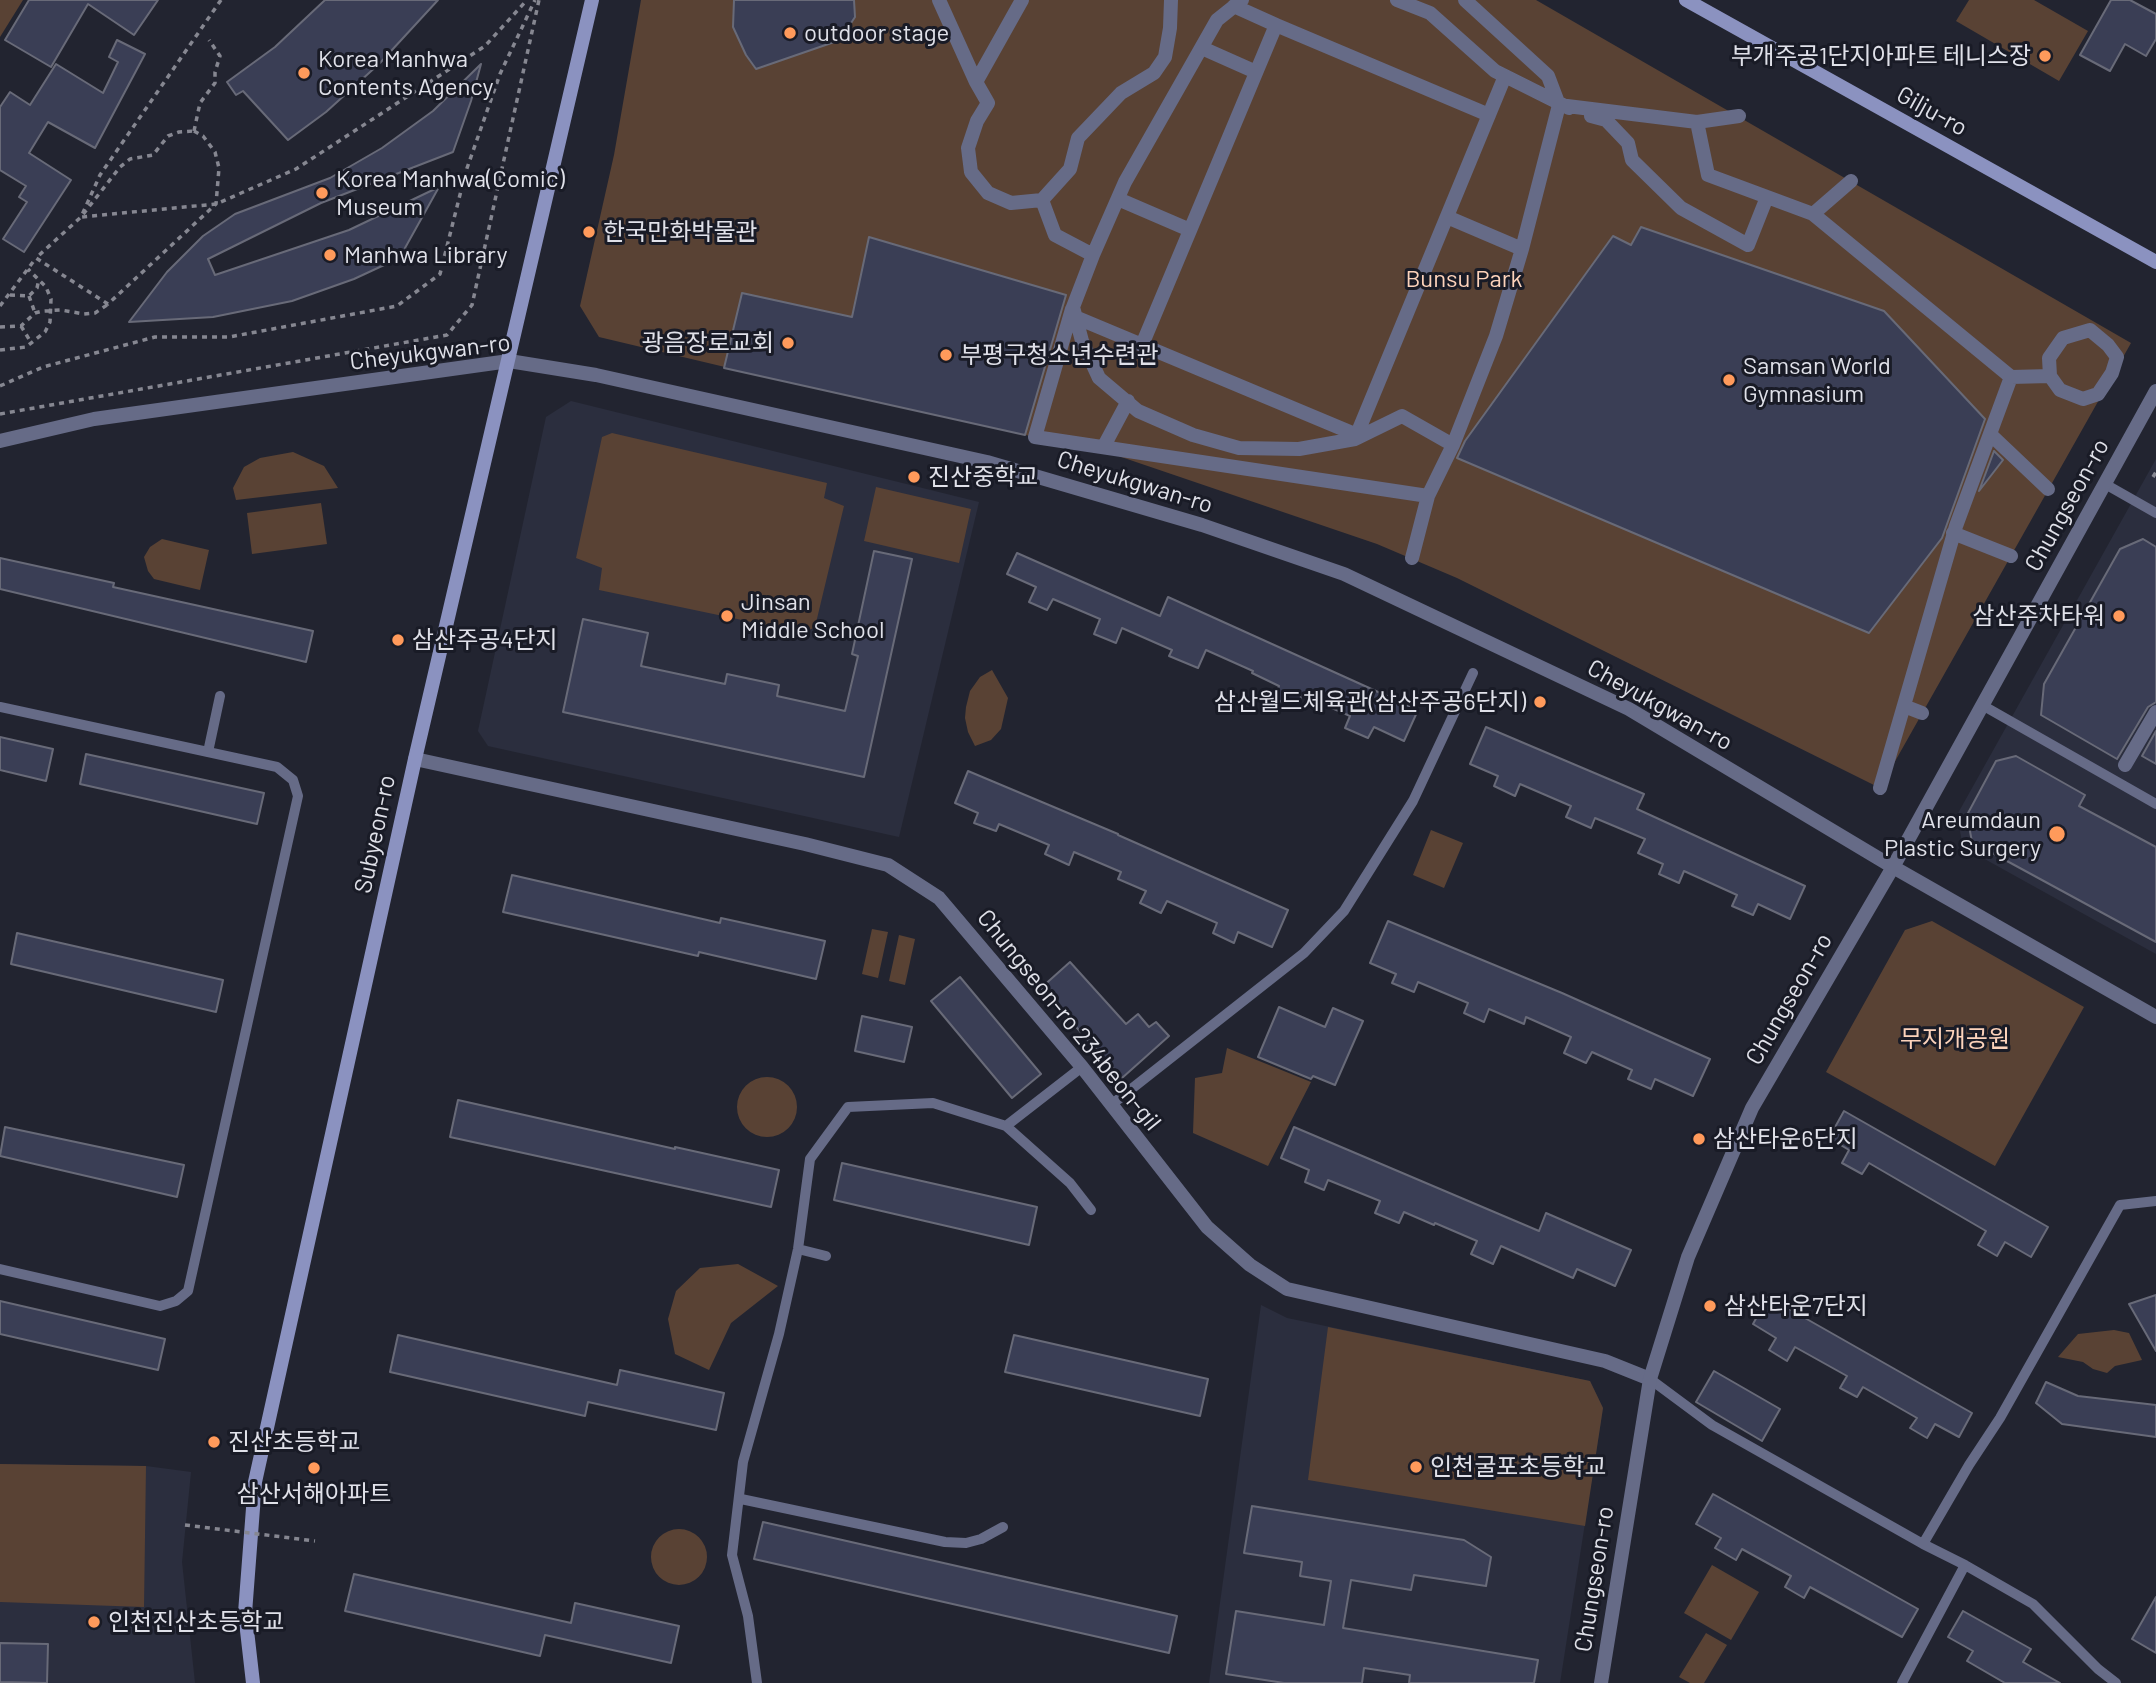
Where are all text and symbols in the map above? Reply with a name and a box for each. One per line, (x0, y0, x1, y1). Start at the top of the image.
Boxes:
place label: outdoor stage (804, 19, 949, 47)
marker: outdoor stage (782, 25, 798, 41)
place label: 부개주공1단지아파트 테니스장 (1731, 42, 2031, 70)
place label: Korea Manhwa Contents Agency (318, 45, 494, 101)
marker: 부개주공1단지아파트 테니스장 (2037, 48, 2053, 64)
marker: Korea Manhwa Contents Agency (296, 65, 312, 81)
street label: Gilju-ro (1892, 80, 1972, 142)
place label: Korea Manhwa(Comic) Museum (336, 165, 565, 221)
marker: Korea Manhwa(Comic) Museum (314, 185, 330, 201)
place label: 한국만화박물관 (603, 218, 758, 246)
marker: 한국만화박물관 (581, 224, 597, 240)
place label: Manhwa Library (344, 241, 507, 269)
marker: Manhwa Library (322, 247, 338, 263)
park label: Bunsu Park (1406, 265, 1522, 293)
street label: Cheyukgwan-ro (348, 328, 512, 376)
place label: 광음장로교회 (642, 329, 774, 357)
marker: 광음장로교회 (780, 335, 796, 351)
place label: 부평구청소년수련관 (960, 341, 1159, 369)
marker: 부평구청소년수련관 (938, 347, 954, 363)
place label: Samsan World Gymnasium (1743, 352, 1891, 408)
marker: Samsan World Gymnasium (1721, 372, 1737, 388)
street label: Chungseon-ro (2019, 434, 2115, 576)
street label: Cheyukgwan-ro (1054, 445, 1216, 519)
place label: 진산중학교 (928, 463, 1038, 491)
marker: 진산중학교 (906, 469, 922, 485)
place label: Jinsan Middle School (741, 588, 885, 644)
place label: 삼산주차타워 (1973, 602, 2105, 630)
marker: Jinsan Middle School (719, 608, 735, 624)
marker: 삼산주차타워 (2111, 608, 2127, 624)
place label: 삼산주공4단지 (412, 626, 558, 654)
marker: 삼산주공4단지 (390, 632, 406, 648)
street label: Cheyukgwan-ro (1582, 653, 1738, 757)
place label: 삼산월드체육관(삼산주공6단지) (1214, 688, 1526, 716)
marker: 삼산월드체육관(삼산주공6단지) (1532, 694, 1548, 710)
street label: Subyeon-ro (348, 772, 402, 896)
place label: Areumdaun Plastic Surgery (1884, 806, 2041, 862)
marker: Areumdaun Plastic Surgery (2047, 824, 2067, 844)
street label: Chungseon-ro 234beon-gil (971, 904, 1167, 1136)
street label: Chungseon-ro (1740, 928, 1838, 1070)
park label: 무지개공원 (1900, 1025, 2010, 1053)
place label: 삼산타운6단지 (1713, 1125, 1858, 1153)
marker: 삼산타운6단지 (1691, 1131, 1707, 1147)
place label: 삼산타운7단지 (1724, 1292, 1868, 1320)
marker: 삼산타운7단지 (1702, 1298, 1718, 1314)
place label: 진산초등학교 (228, 1428, 360, 1456)
marker: 진산초등학교 (206, 1434, 222, 1450)
place label: 인천굴포초등학교 (1430, 1453, 1607, 1481)
marker: 인천굴포초등학교 (1408, 1459, 1424, 1475)
marker: 삼산서해아파트 (306, 1460, 322, 1476)
place label: 삼산서해아파트 (237, 1480, 391, 1508)
street label: Chungseon-ro (1568, 1504, 1620, 1654)
place label: 인천진산초등학교 (108, 1608, 285, 1636)
marker: 인천진산초등학교 (86, 1614, 102, 1630)

